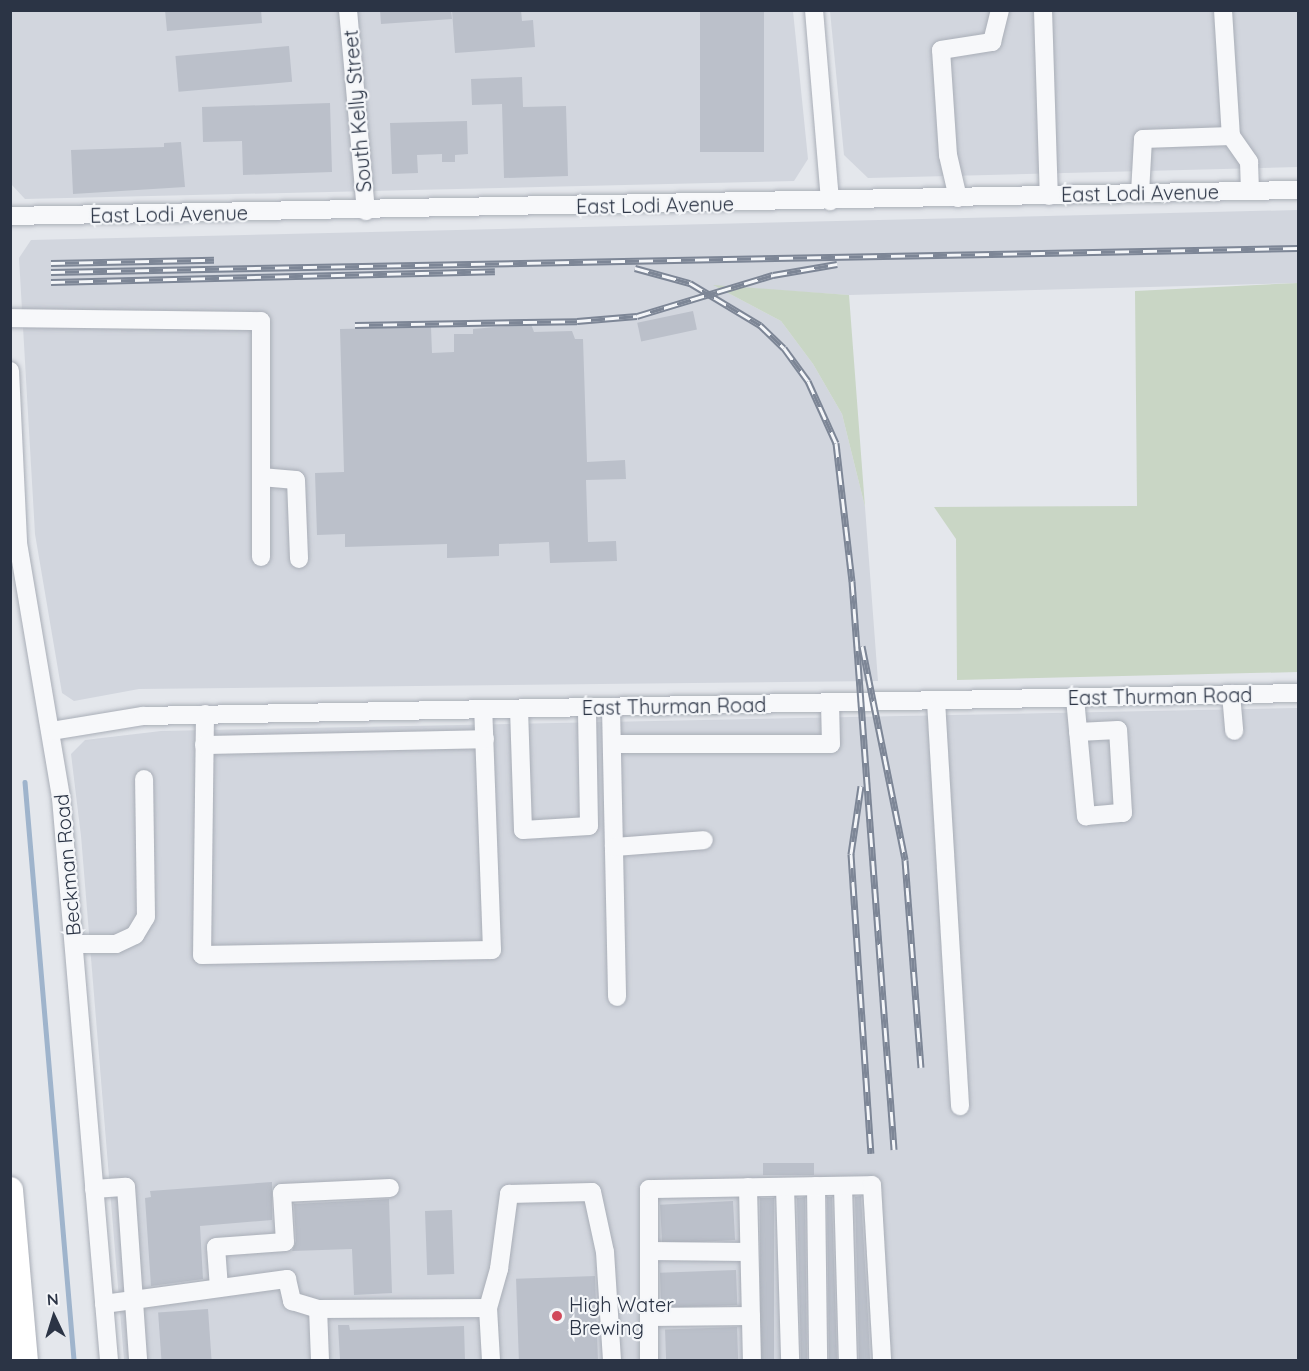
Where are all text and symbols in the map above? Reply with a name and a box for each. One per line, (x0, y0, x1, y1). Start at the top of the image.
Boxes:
street label: South Kelly Street (338, 29, 376, 193)
street label: East Lodi Avenue (1061, 180, 1219, 206)
street label: East Lodi Avenue (576, 192, 734, 218)
street label: East Lodi Avenue (90, 201, 248, 227)
street label: East Thurman Road (1067, 682, 1253, 710)
street label: East Thurman Road (581, 692, 767, 720)
street label: Beckman Road (49, 793, 85, 937)
north arrow (24, 1287, 84, 1347)
text: N (46, 1289, 59, 1309)
place label: High Water Brewing (569, 1292, 674, 1339)
marker: High Water Brewing (550, 1309, 564, 1323)

